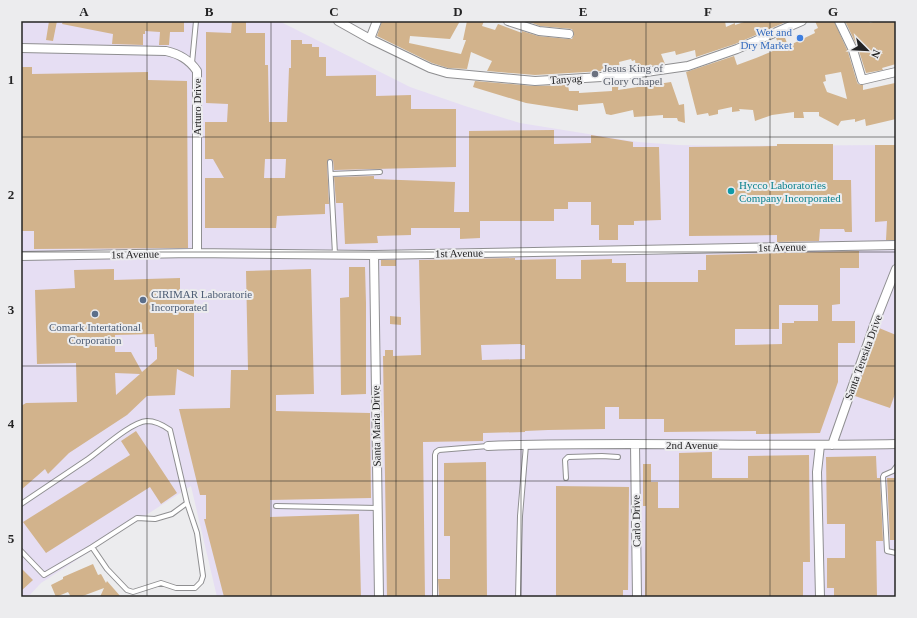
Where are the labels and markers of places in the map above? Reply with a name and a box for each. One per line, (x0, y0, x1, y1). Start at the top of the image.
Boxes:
place label: Wet and Dry Market (740, 26, 792, 51)
marker: Wet and Dry Market (795, 33, 805, 43)
place label: Jesus King of Glory Chapel (603, 62, 663, 87)
marker: Jesus King of Glory Chapel (590, 69, 600, 79)
place label: Hycco Laboratories Company Incorporated (739, 179, 841, 204)
marker: Hycco Laboratories Company Incorporated (726, 186, 736, 196)
place label: CIRIMAR Laboratorie Incorporated (151, 288, 252, 313)
marker: CIRIMAR Laboratorie Incorporated (138, 295, 148, 305)
marker: Comark Intertational Corporation (90, 309, 100, 319)
place label: Comark Intertational Corporation (49, 321, 141, 346)

